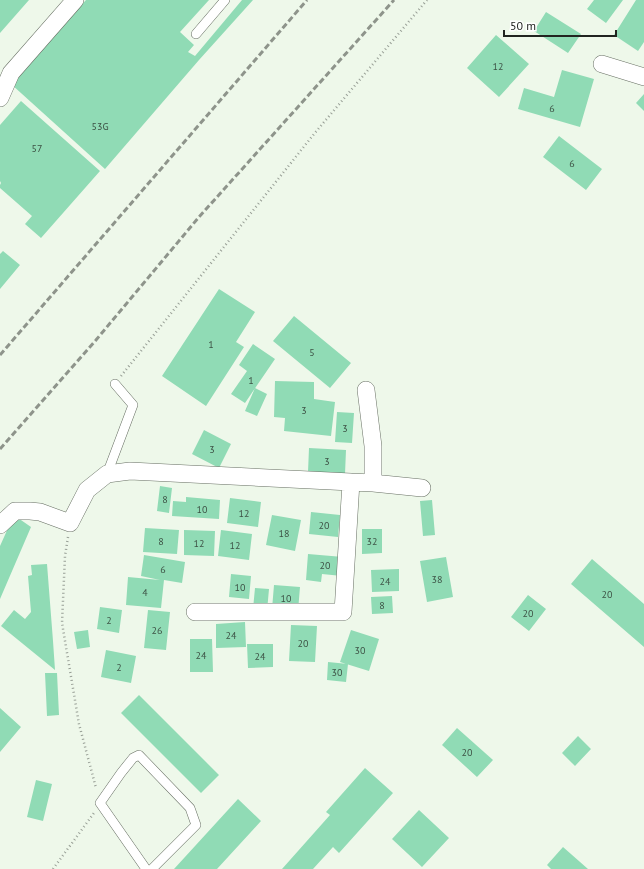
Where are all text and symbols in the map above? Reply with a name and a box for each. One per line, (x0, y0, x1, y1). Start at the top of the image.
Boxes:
scale bar (504, 12, 616, 38)
text: 50 m (510, 18, 536, 33)
house number: 12 (493, 60, 503, 73)
house number: 6 (549, 102, 555, 115)
house number: 53G (91, 120, 109, 133)
house number: 57 (32, 142, 42, 155)
house number: 6 (569, 157, 575, 170)
house number: 1 (208, 338, 214, 351)
house number: 5 (309, 346, 315, 359)
house number: 1 (248, 374, 254, 387)
house number: 3 (301, 404, 307, 417)
house number: 3 (342, 422, 348, 435)
house number: 3 (209, 443, 215, 456)
house number: 3 (324, 455, 330, 468)
house number: 8 (162, 493, 168, 506)
house number: 10 (197, 503, 208, 516)
house number: 12 (239, 507, 249, 520)
house number: 20 (319, 519, 330, 532)
house number: 18 (279, 527, 289, 540)
house number: 8 (158, 535, 164, 548)
house number: 32 (367, 535, 377, 548)
house number: 12 (194, 537, 204, 550)
house number: 12 (230, 539, 240, 552)
house number: 20 (320, 559, 331, 572)
house number: 6 (160, 563, 166, 576)
house number: 38 (432, 573, 442, 586)
house number: 24 (380, 575, 391, 588)
house number: 10 (235, 581, 246, 594)
house number: 4 (142, 586, 148, 599)
house number: 20 (602, 588, 613, 601)
house number: 10 (281, 592, 292, 605)
house number: 8 (379, 599, 385, 612)
house number: 20 (523, 607, 534, 620)
house number: 2 (106, 614, 112, 627)
house number: 26 (152, 624, 162, 637)
house number: 24 (226, 629, 237, 642)
house number: 20 (298, 637, 309, 650)
house number: 30 (355, 644, 366, 657)
house number: 24 (196, 649, 207, 662)
house number: 24 (255, 650, 266, 663)
house number: 2 (116, 661, 122, 674)
house number: 30 (332, 666, 343, 679)
house number: 20 (462, 746, 473, 759)

